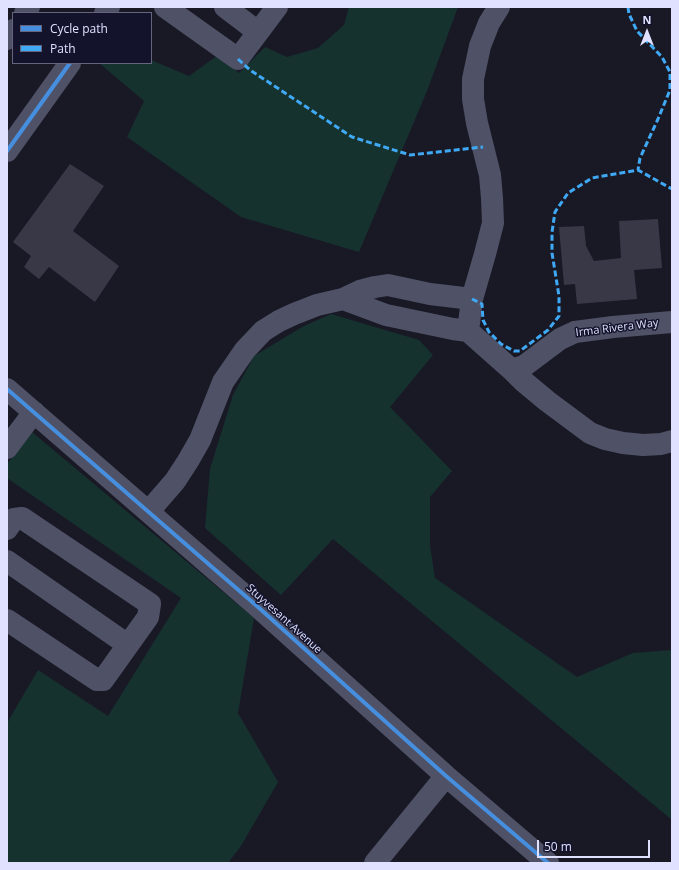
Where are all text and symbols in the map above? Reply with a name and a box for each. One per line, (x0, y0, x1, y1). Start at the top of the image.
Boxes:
legend (12, 12, 152, 64)
north arrow (627, 12, 667, 52)
text: N (643, 12, 651, 27)
text: Cycle path (50, 20, 108, 37)
text: Path (50, 40, 76, 57)
street label: Irma Rivera Way (575, 316, 659, 340)
street label: Stuyvesant Avenue (244, 582, 324, 656)
scale bar (539, 832, 652, 858)
text: 50 m (544, 838, 572, 855)

